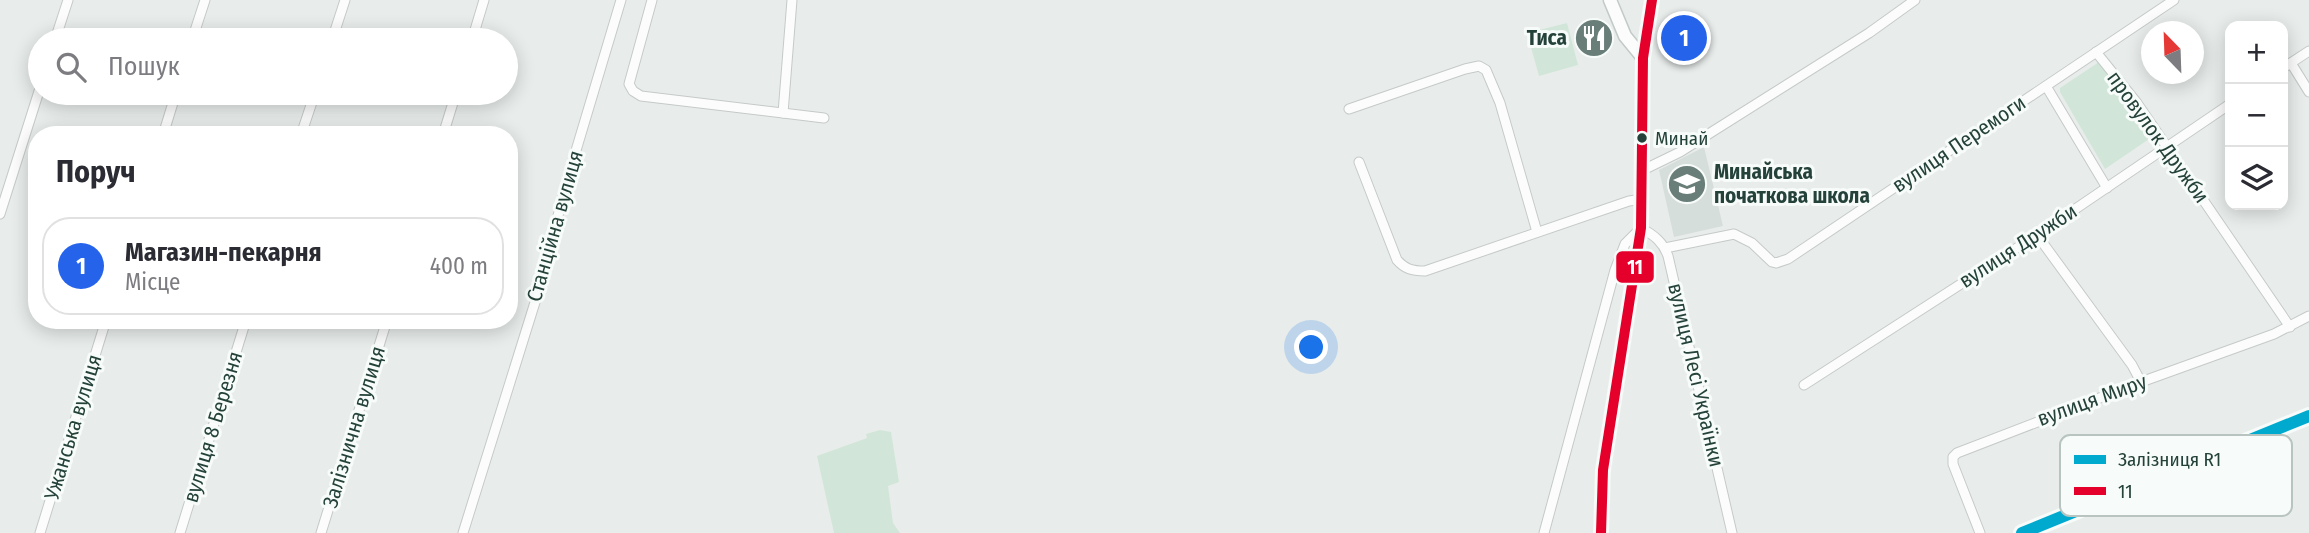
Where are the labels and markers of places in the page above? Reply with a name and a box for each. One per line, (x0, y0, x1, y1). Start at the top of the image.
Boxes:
pin: 1 (1661, 12, 1707, 64)
restaurant icon: Тиса (1573, 17, 1615, 59)
place label: Тиса (1527, 25, 1567, 51)
place label: Минай (1655, 127, 1708, 150)
marker: Минай (1635, 131, 1649, 145)
place label: Минайська початкова школа (1714, 159, 1870, 209)
school or university icon: Минайська початкова школа (1666, 163, 1708, 205)

